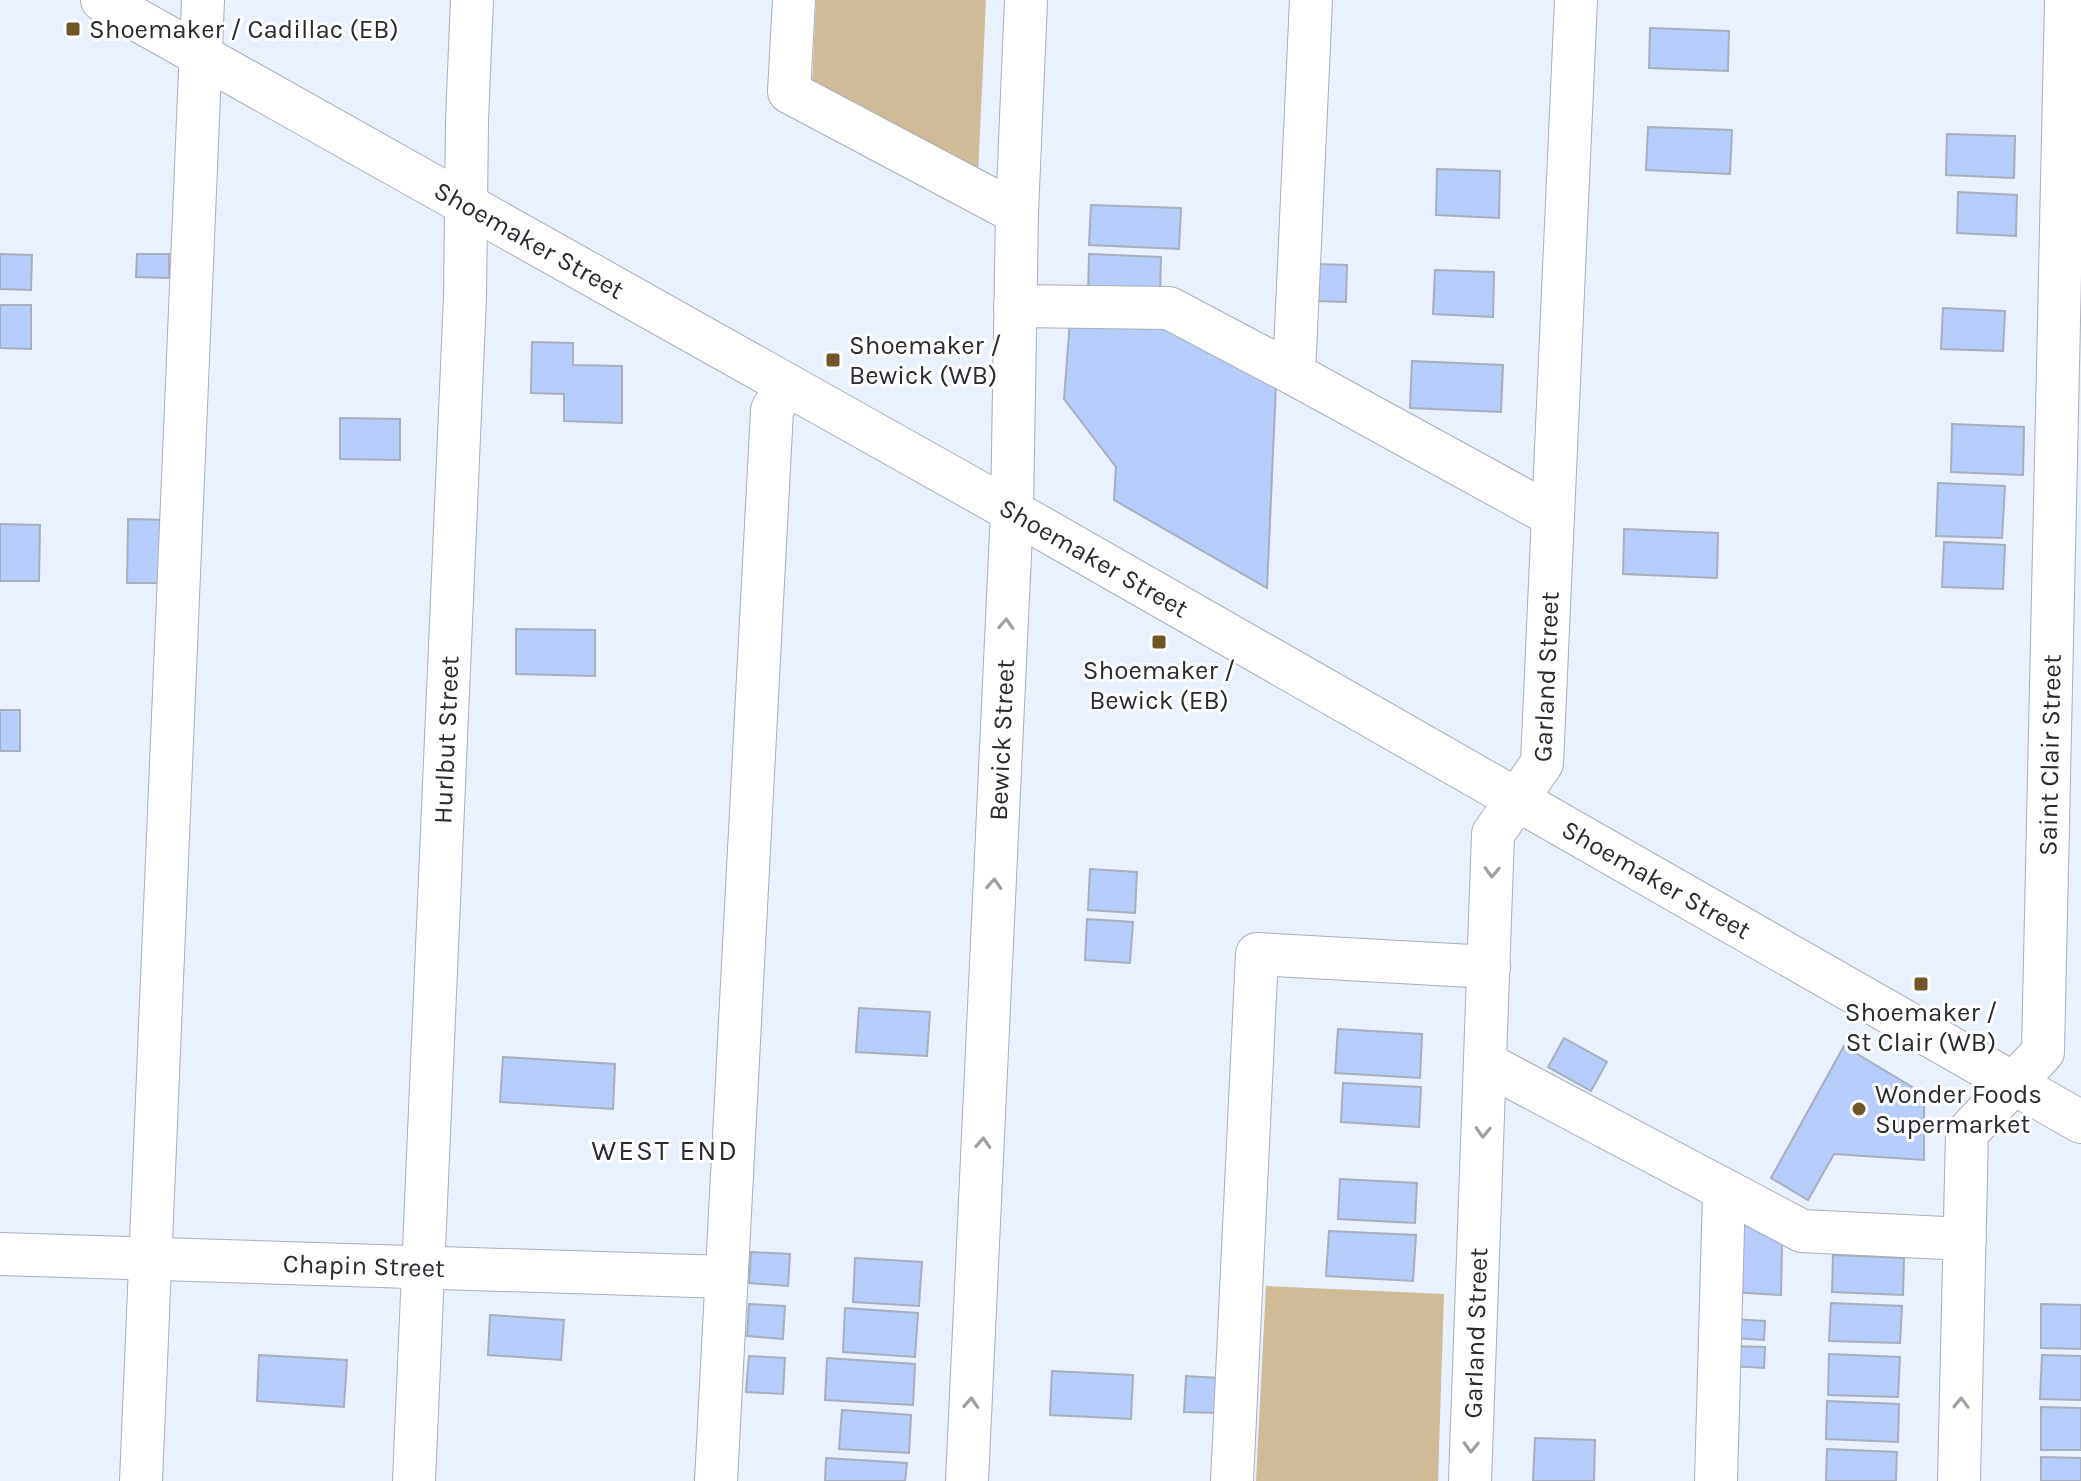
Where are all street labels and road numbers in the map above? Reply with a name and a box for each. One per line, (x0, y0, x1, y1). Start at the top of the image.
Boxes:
street label: Shoemaker Street (429, 175, 630, 306)
street label: Shoemaker Street (994, 492, 1194, 625)
street label: Garland Street (1527, 591, 1566, 763)
street label: Saint Clair Street (2032, 654, 2068, 856)
street label: Hurlbut Street (427, 655, 466, 824)
street label: Bewick Street (983, 658, 1021, 821)
street label: Shoemaker Street (1556, 814, 1756, 946)
street label: Garland Street (1457, 1247, 1494, 1419)
street label: Chapin Street (282, 1248, 446, 1284)

